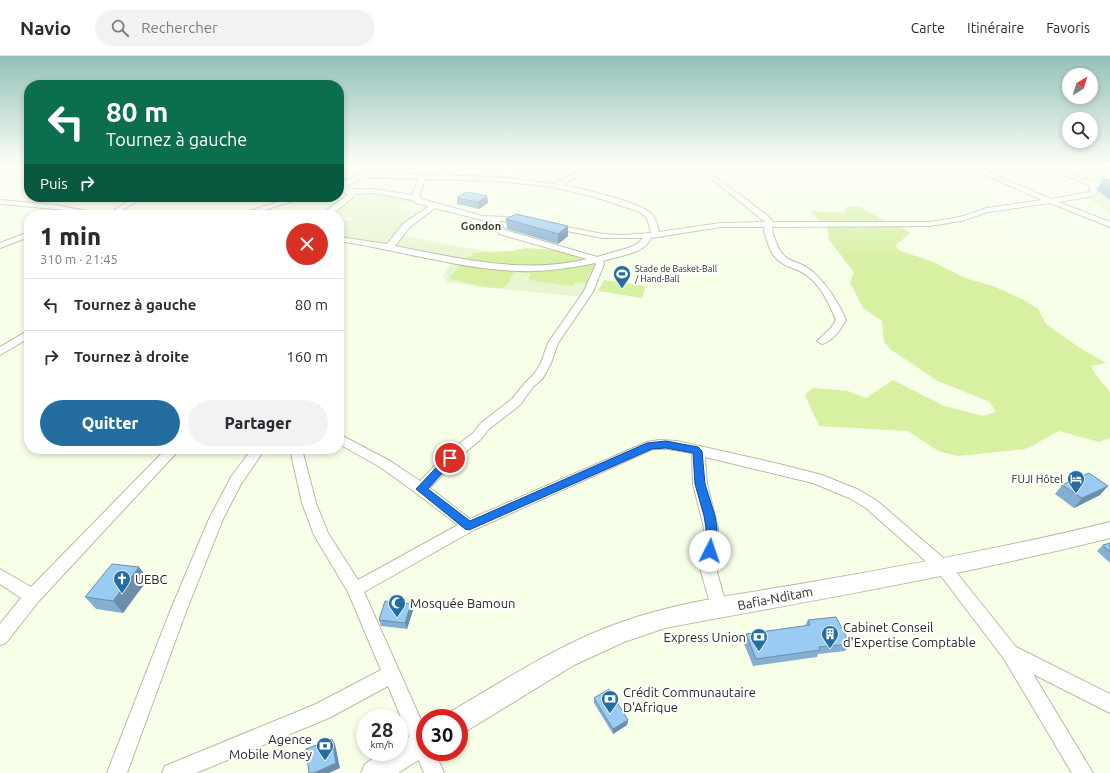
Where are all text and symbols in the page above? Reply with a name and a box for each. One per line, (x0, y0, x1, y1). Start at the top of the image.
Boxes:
search box (95, 10, 375, 46)
text: Navio (20, 17, 71, 39)
icon: search (109, 17, 131, 39)
text: Rechercher (141, 19, 218, 36)
text: Carte (911, 20, 945, 36)
text: Itinéraire (967, 20, 1024, 36)
text: Favoris (1046, 20, 1090, 36)
north arrow (1062, 68, 1098, 104)
map controls (1062, 68, 1098, 148)
icon: left (40, 96, 92, 148)
text: 80 m (106, 96, 168, 127)
button: search (1062, 112, 1098, 148)
text: Tournez à gauche (106, 129, 247, 149)
icon: right (76, 172, 98, 194)
text: Puis (40, 175, 68, 192)
district label: Gondon (461, 220, 501, 232)
text: 1 min (40, 223, 101, 250)
button: close (286, 223, 328, 265)
text: 310 m · 21:45 (40, 252, 118, 266)
sports icon: Stade de Basket-Ball / Hand-Ball (612, 264, 632, 289)
place label: Stade de Basket-Ball / Hand-Ball (634, 264, 718, 284)
icon: left (40, 294, 62, 316)
text: Tournez à gauche (74, 296, 197, 313)
text: 80 m (295, 296, 328, 313)
icon: right (40, 346, 62, 368)
text: Tournez à droite (74, 348, 189, 365)
text: 160 m (286, 348, 328, 365)
button: Quitter (40, 400, 180, 446)
button: Partager (188, 400, 328, 446)
pin (433, 441, 467, 475)
icon: arrive (439, 447, 461, 469)
hotel icon: FUJI Hôtel (1066, 469, 1086, 494)
place label: FUJI Hôtel (1012, 473, 1063, 485)
position arrow (689, 530, 731, 572)
church icon: UEBC (112, 569, 132, 594)
place label: UEBC (135, 572, 167, 586)
street label: Bafia-Nditam (736, 584, 814, 612)
mosque icon: Mosquée Bamoun (387, 593, 407, 618)
place label: Mosquée Bamoun (410, 596, 516, 610)
place label: Cabinet Conseil d'Expertise Comptable (843, 620, 976, 649)
building icon: Cabinet Conseil d'Expertise Comptable (820, 624, 840, 649)
bank icon: Express Union (749, 627, 769, 652)
place label: Express Union (664, 630, 746, 644)
place label: Crédit Communautaire D'Afrique (623, 685, 756, 714)
bank icon: Crédit Communautaire D'Afrique (600, 689, 620, 714)
speed limit sign: 30 (416, 709, 468, 761)
text: 28 (371, 718, 393, 741)
place label: Agence Mobile Money (229, 732, 312, 761)
bank icon: Agence Mobile Money (315, 736, 335, 761)
text: km/h (370, 739, 394, 750)

